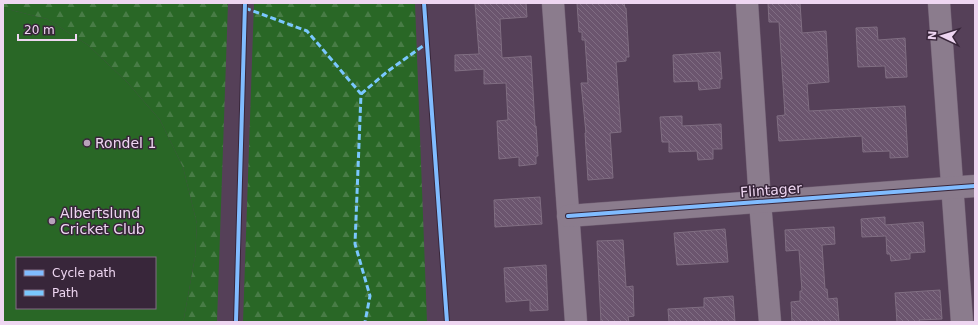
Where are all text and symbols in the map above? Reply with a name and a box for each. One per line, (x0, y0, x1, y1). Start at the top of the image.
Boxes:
scale bar (18, 16, 76, 42)
north arrow (922, 16, 962, 56)
text: 20 m (24, 23, 55, 37)
text: N (926, 30, 939, 40)
place label: Rondel 1 (95, 135, 156, 151)
marker: Rondel 1 (82, 138, 92, 148)
street label: Flintager (740, 180, 803, 200)
place label: Albertslund Cricket Club (60, 205, 145, 237)
marker: Albertslund Cricket Club (47, 216, 57, 226)
legend (16, 257, 156, 309)
text: Cycle path (52, 266, 116, 280)
text: Path (52, 286, 78, 300)

